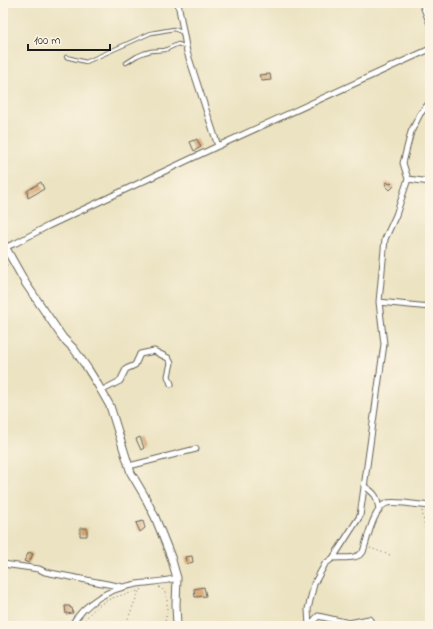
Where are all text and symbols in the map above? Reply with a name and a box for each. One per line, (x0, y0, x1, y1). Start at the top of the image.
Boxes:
scale bar (28, 26, 110, 52)
text: 100 m (34, 32, 61, 50)

